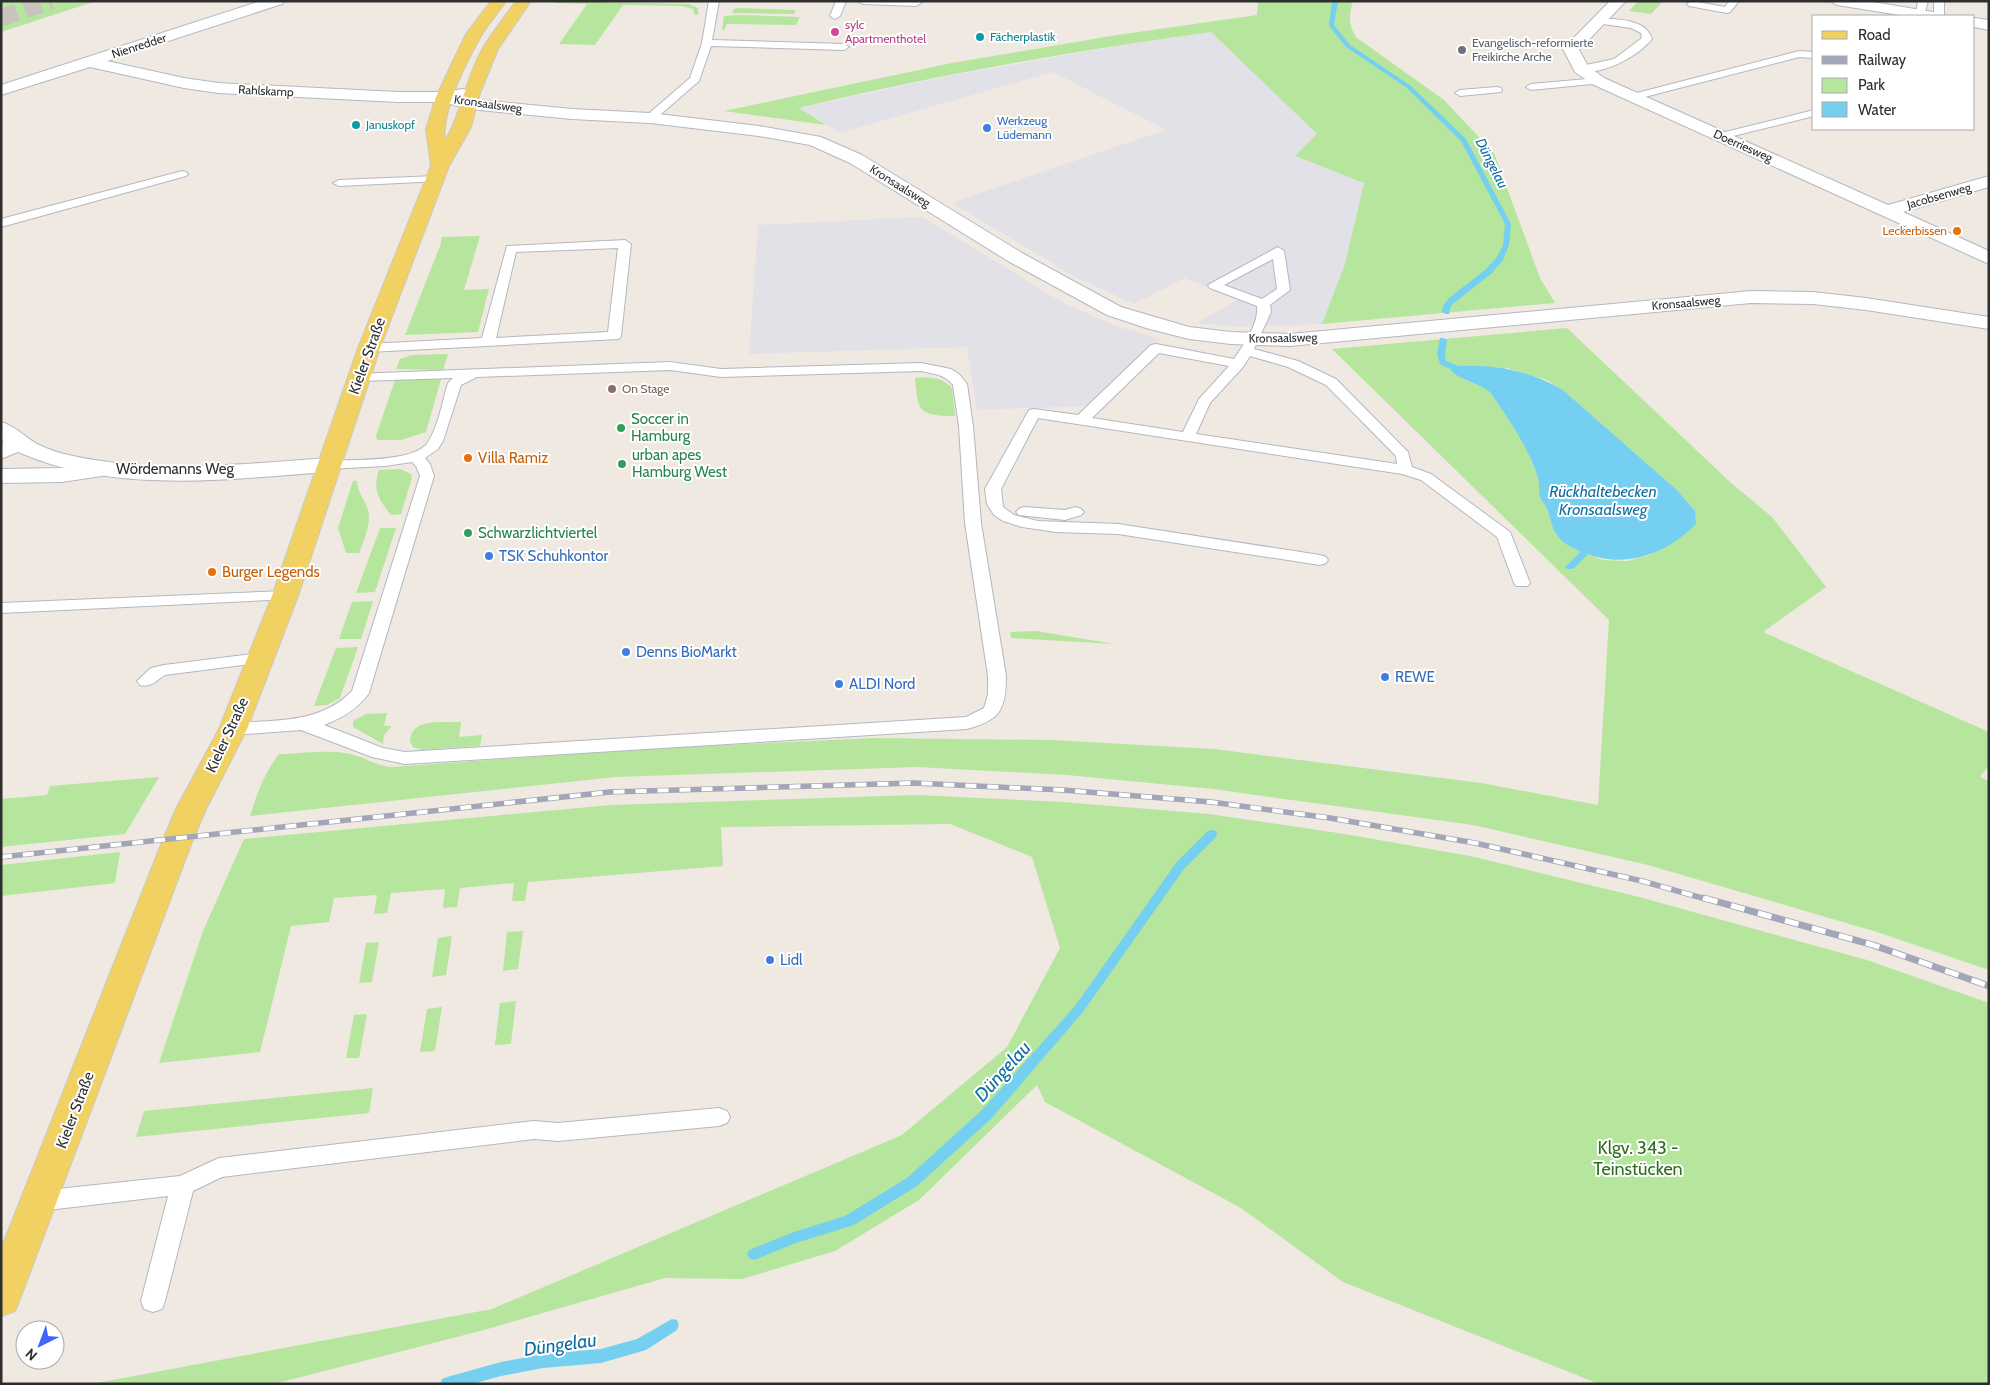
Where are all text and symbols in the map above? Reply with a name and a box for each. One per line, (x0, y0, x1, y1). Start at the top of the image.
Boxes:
legend (1812, 15, 1975, 130)
place label: sylc Apartmenthotel (845, 17, 926, 46)
marker: sylc Apartmenthotel (829, 26, 841, 38)
text: Road (1858, 26, 1891, 44)
place label: Fächerplastik (990, 29, 1056, 44)
street label: Nienredder (110, 30, 168, 61)
marker: Fächerplastik (974, 31, 986, 43)
place label: Evangelisch-reformierte Freikirche Arche (1472, 35, 1593, 64)
marker: Evangelisch-reformierte Freikirche Arche (1456, 44, 1468, 56)
text: Railway (1858, 51, 1907, 69)
text: Park (1858, 76, 1885, 94)
street label: Rahlskamp (238, 82, 294, 99)
street label: Kronsaalsweg (453, 91, 524, 116)
text: Water (1858, 101, 1896, 119)
place label: Werkzeug Lüdemann (997, 113, 1052, 142)
place label: Januskopf (365, 117, 415, 132)
marker: Januskopf (350, 119, 362, 131)
marker: Werkzeug Lüdemann (981, 122, 993, 134)
street label: Doerriesweg (1711, 126, 1776, 166)
water label: Düngelau (1472, 135, 1512, 191)
street label: Kronsaalsweg (867, 161, 934, 211)
street label: Jacobsenweg (1904, 179, 1974, 212)
place label: Leckerbissen (1882, 223, 1947, 238)
marker: Leckerbissen (1951, 225, 1963, 237)
street label: Kronsaalsweg (1651, 292, 1722, 313)
street label: Kieler Straße (345, 315, 389, 397)
street label: Kronsaalsweg (1248, 329, 1319, 346)
place label: On Stage (622, 381, 669, 396)
marker: On Stage (606, 383, 618, 395)
place label: Soccer in Hamburg (631, 410, 691, 445)
marker: Soccer in Hamburg (615, 422, 627, 434)
place label: urban apes Hamburg West (632, 446, 727, 481)
place label: Villa Ramiz (478, 449, 548, 467)
marker: Villa Ramiz (462, 452, 474, 464)
marker: urban apes Hamburg West (616, 458, 628, 470)
street label: Wördemanns Weg (116, 460, 234, 478)
water label: Rückhaltebecken Kronsaalsweg (1549, 482, 1657, 519)
place label: Schwarzlichtviertel (478, 524, 598, 542)
marker: Schwarzlichtviertel (462, 527, 474, 539)
place label: TSK Schuhkontor (499, 547, 608, 565)
marker: TSK Schuhkontor (483, 550, 495, 562)
place label: Burger Legends (222, 563, 320, 581)
marker: Burger Legends (206, 566, 218, 578)
place label: Denns BioMarkt (636, 643, 737, 661)
marker: Denns BioMarkt (620, 646, 632, 658)
place label: REWE (1395, 668, 1435, 686)
marker: REWE (1379, 671, 1391, 683)
place label: ALDI Nord (849, 675, 915, 693)
marker: ALDI Nord (833, 678, 845, 690)
street label: Kieler Straße (202, 694, 252, 775)
place label: Lidl (780, 951, 803, 969)
marker: Lidl (764, 954, 776, 966)
water label: Düngelau (969, 1036, 1035, 1106)
street label: Kieler Straße (52, 1069, 98, 1151)
park label: Klgv. 343 - Teinstücken (1593, 1137, 1683, 1180)
north arrow (15, 1320, 65, 1370)
water label: Düngelau (522, 1328, 598, 1361)
text: N (22, 1345, 41, 1365)

